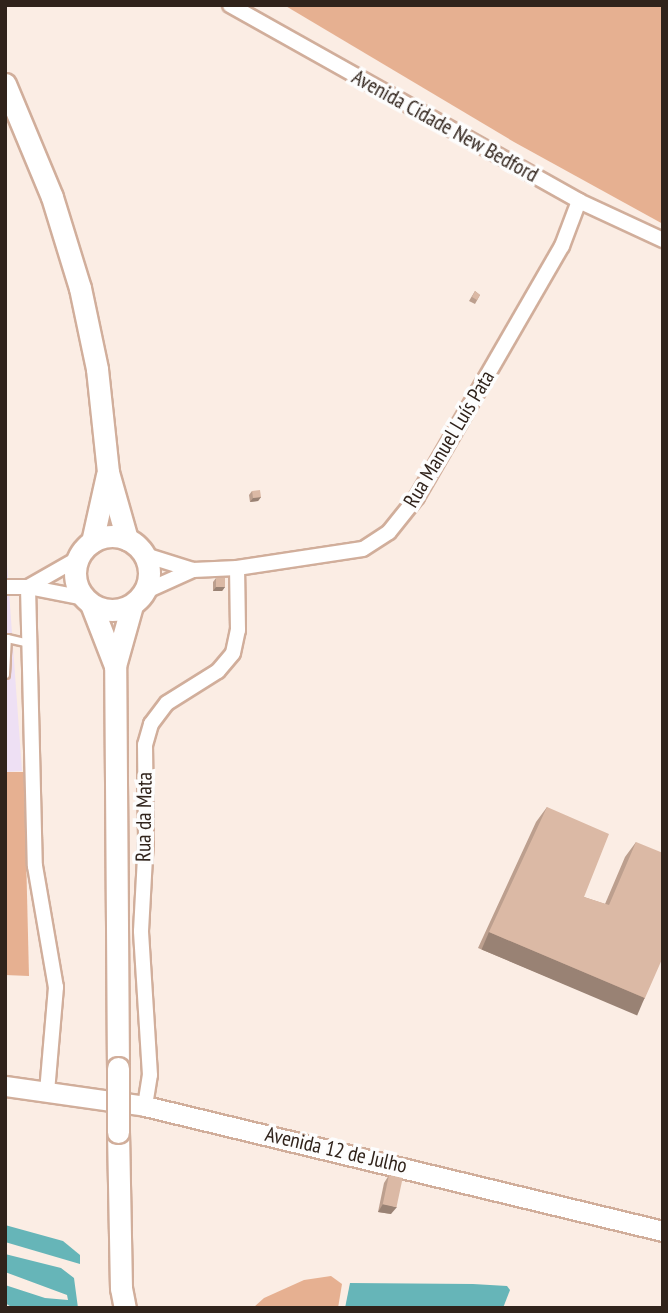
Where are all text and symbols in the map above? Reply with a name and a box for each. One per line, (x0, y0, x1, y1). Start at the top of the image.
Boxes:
street label: Avenida Cidade New Bedford (347, 64, 543, 188)
street label: Rua Manuel Luís Pata (398, 366, 500, 512)
street label: Rua da Mata (131, 772, 157, 862)
street label: Avenida 12 de Julho (263, 1121, 409, 1179)

